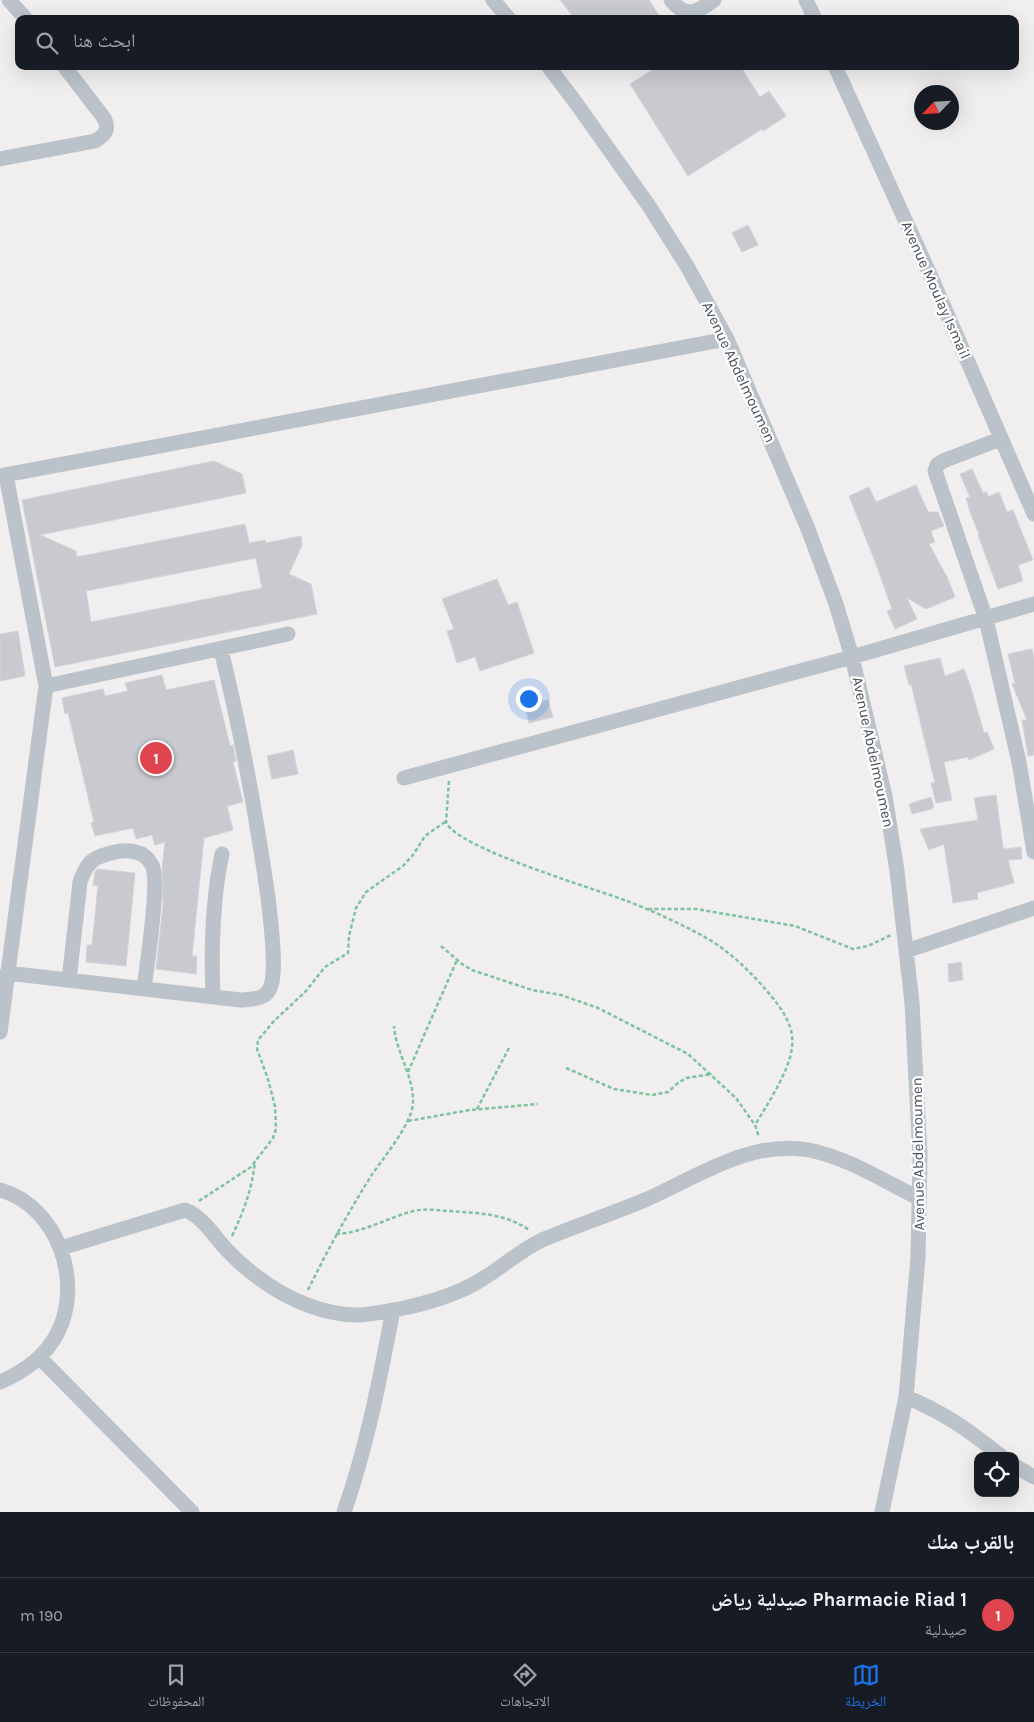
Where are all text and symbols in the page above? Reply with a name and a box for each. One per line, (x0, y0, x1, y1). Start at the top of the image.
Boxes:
search box (15, 15, 1019, 70)
icon: search (33, 29, 61, 57)
text: ابحث هنا (73, 30, 135, 52)
north arrow (914, 85, 959, 130)
street label: Avenue Moulay Ismail (897, 218, 975, 362)
street label: Avenue Abdelmoumen (698, 299, 780, 445)
street label: Avenue Abdelmoumen (848, 675, 898, 829)
your location (516, 686, 542, 712)
pin: 1 (140, 739, 172, 777)
street label: Avenue Abdelmoumen (908, 1077, 928, 1231)
map controls (974, 1452, 1019, 1497)
button: locate (974, 1452, 1019, 1497)
text: بالقرب منك (927, 1530, 1014, 1554)
text: Pharmacie Riad 1 صيدلية رياض (711, 1589, 967, 1611)
text: 190 m (20, 1606, 63, 1625)
text: 1 (995, 1606, 1001, 1625)
text: صيدلية (925, 1620, 967, 1639)
tab: المحفوظات (148, 1661, 205, 1715)
tab: الاتجاهات (500, 1661, 550, 1715)
tab: الخريطة (845, 1661, 886, 1715)

